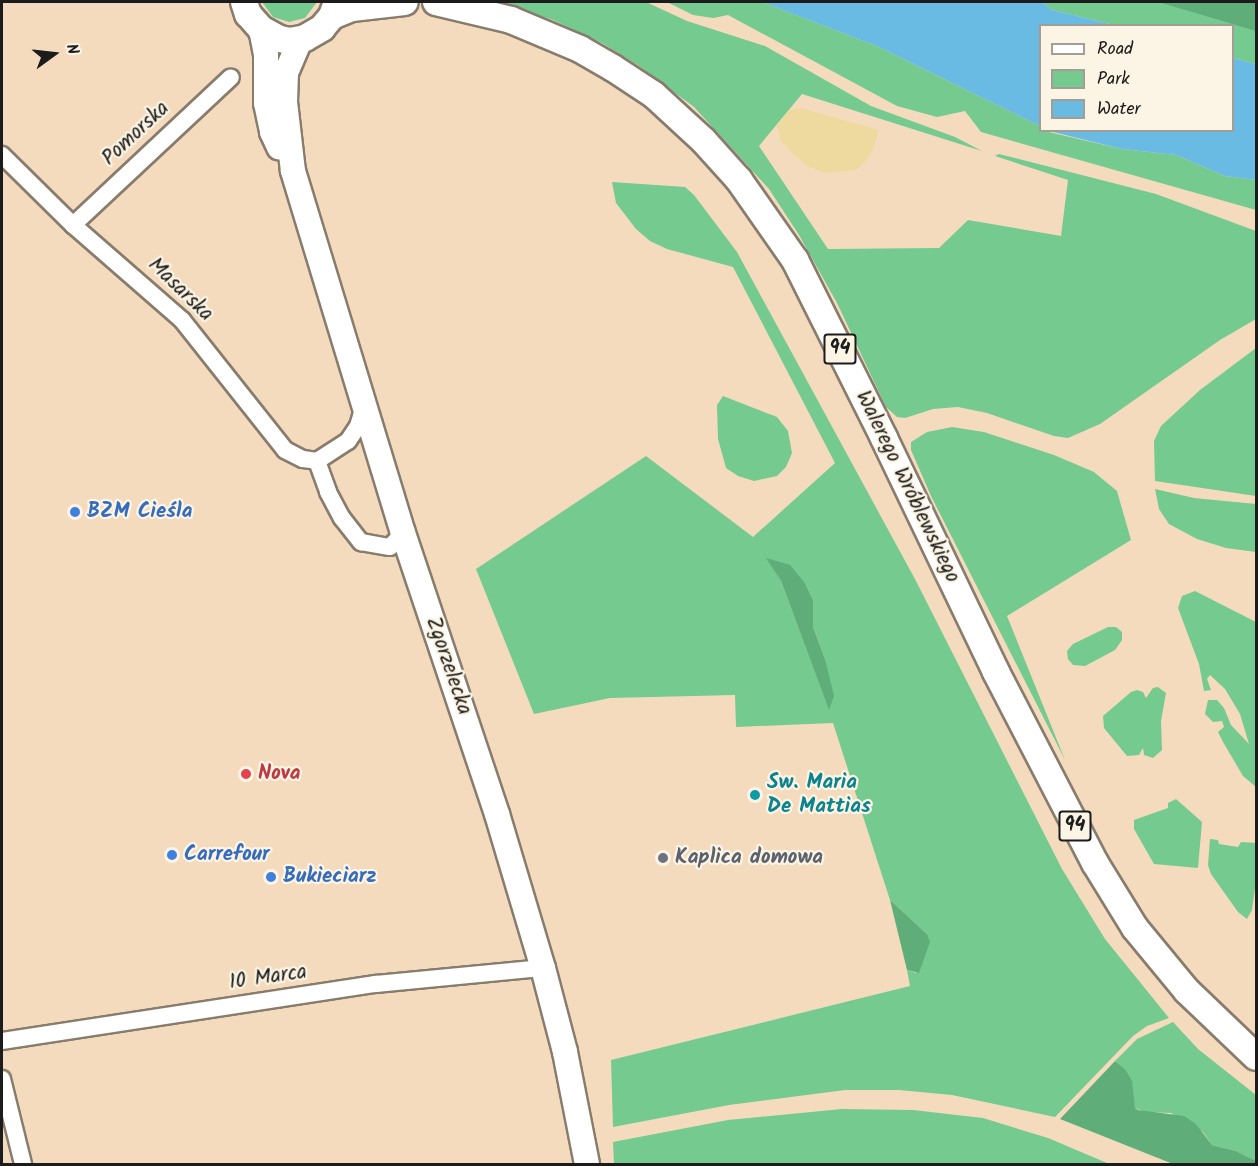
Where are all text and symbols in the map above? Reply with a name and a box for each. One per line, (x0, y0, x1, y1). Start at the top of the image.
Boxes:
north arrow (24, 24, 84, 84)
legend (1039, 24, 1234, 132)
text: Road (1097, 35, 1133, 64)
text: N (58, 41, 85, 57)
text: Park (1097, 65, 1130, 94)
text: Water (1097, 95, 1141, 124)
street label: Pomorska (97, 97, 175, 171)
street label: Masarska (142, 253, 218, 327)
road number: 94 (822, 332, 858, 366)
street label: Walerego Wróblewskiego (850, 387, 964, 587)
place label: BZM Cieśla (87, 499, 192, 525)
marker: BZM Cieśla (68, 505, 82, 519)
street label: Zgorzelecka (420, 614, 476, 718)
place label: Nova (258, 761, 300, 787)
marker: Nova (239, 767, 253, 781)
place label: Sw. Maria De Mattias (767, 770, 871, 820)
marker: Sw. Maria De Mattias (748, 788, 762, 802)
road number: 94 (1057, 809, 1093, 843)
place label: Carrefour (184, 842, 270, 868)
place label: Kaplica domowa (675, 845, 823, 871)
marker: Carrefour (165, 848, 179, 862)
marker: Kaplica domowa (656, 851, 670, 865)
place label: Bukieciarz (283, 864, 376, 890)
marker: Bukieciarz (264, 870, 278, 884)
street label: 10 Marca (228, 960, 308, 996)

